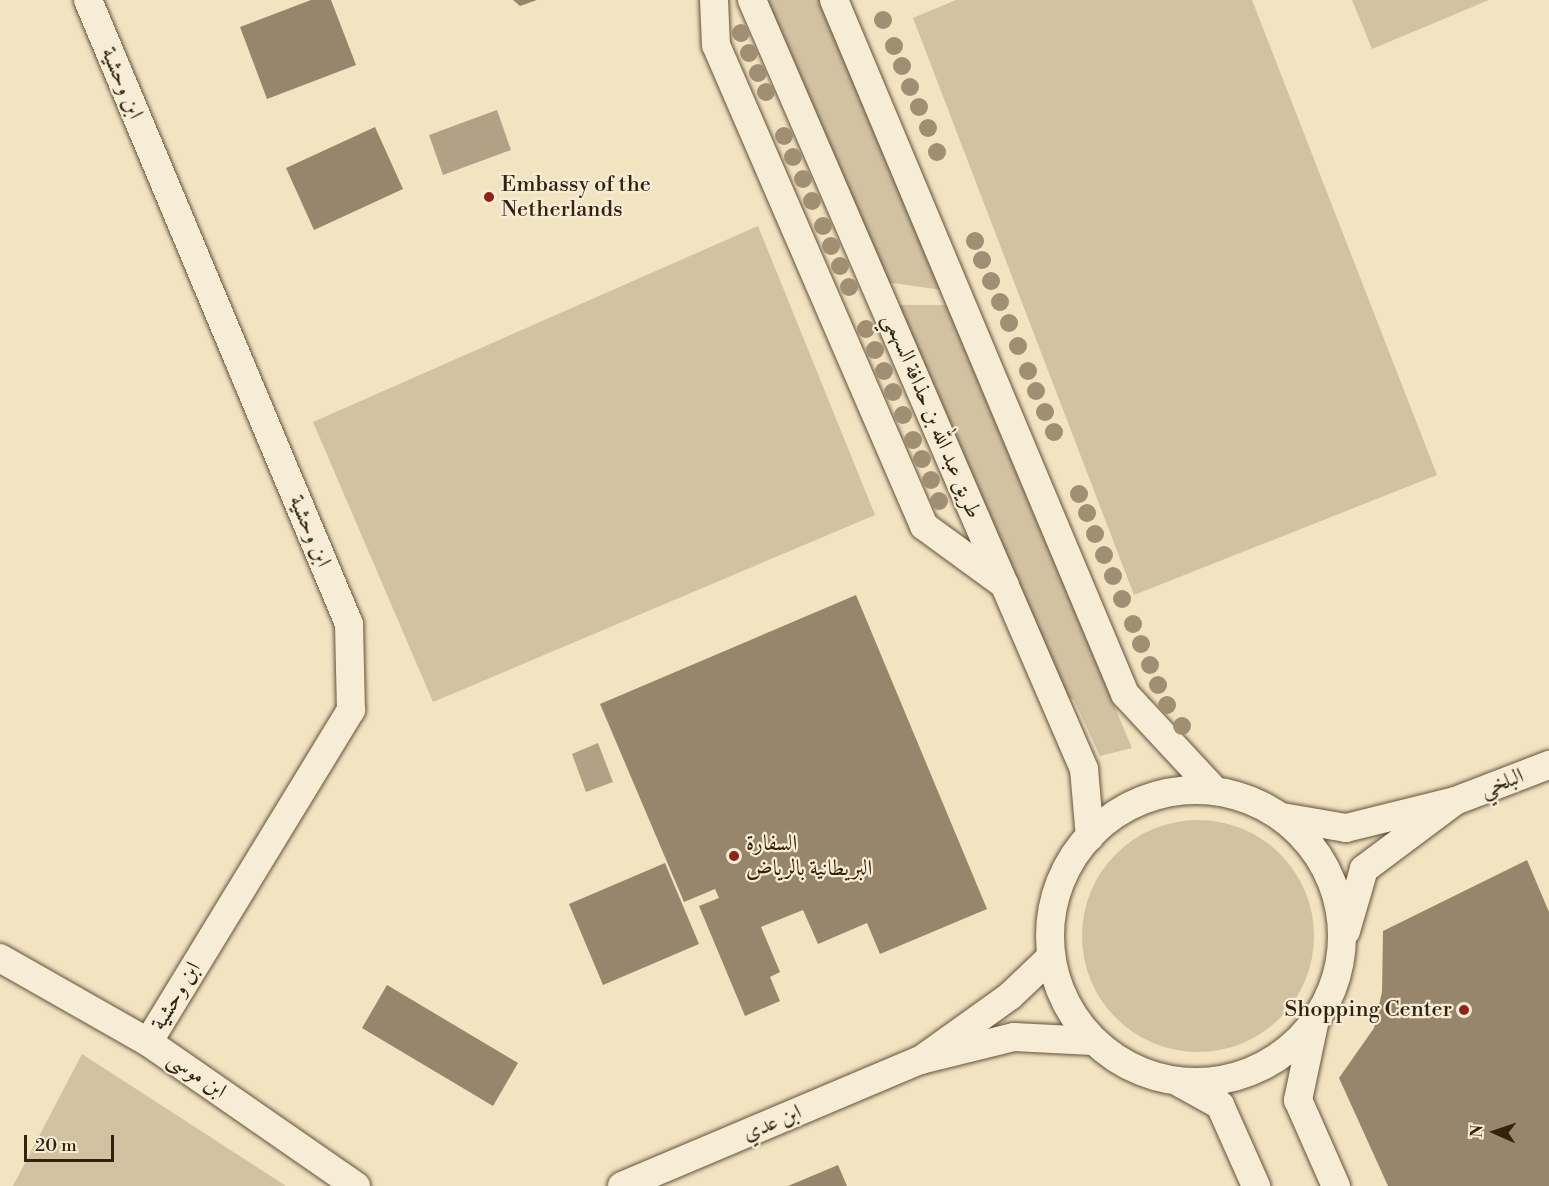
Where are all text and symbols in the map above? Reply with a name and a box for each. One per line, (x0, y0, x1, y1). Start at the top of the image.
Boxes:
street label: ابن وحشية (95, 43, 149, 123)
place label: Embassy of the Netherlands (501, 171, 651, 222)
marker: Embassy of the Netherlands (482, 190, 496, 204)
street label: طريق عبد الله بن حذافة السهمي (877, 310, 987, 522)
street label: ابن وحشية (283, 491, 337, 571)
street label: البلخي (1476, 763, 1528, 803)
place label: السفارة البريطانية بالرياض (746, 830, 872, 882)
marker: السفارة البريطانية بالرياض (727, 849, 741, 863)
street label: ابن وحشية (145, 957, 207, 1035)
place label: Shopping Center (1285, 997, 1452, 1023)
marker: Shopping Center (1457, 1003, 1471, 1017)
street label: ابن موسى (163, 1045, 231, 1105)
street label: ابن عدي (739, 1099, 805, 1147)
north arrow (1465, 1102, 1525, 1162)
scale bar (27, 1123, 117, 1161)
text: N (1467, 1124, 1487, 1138)
text: 20 m (35, 1134, 77, 1157)

